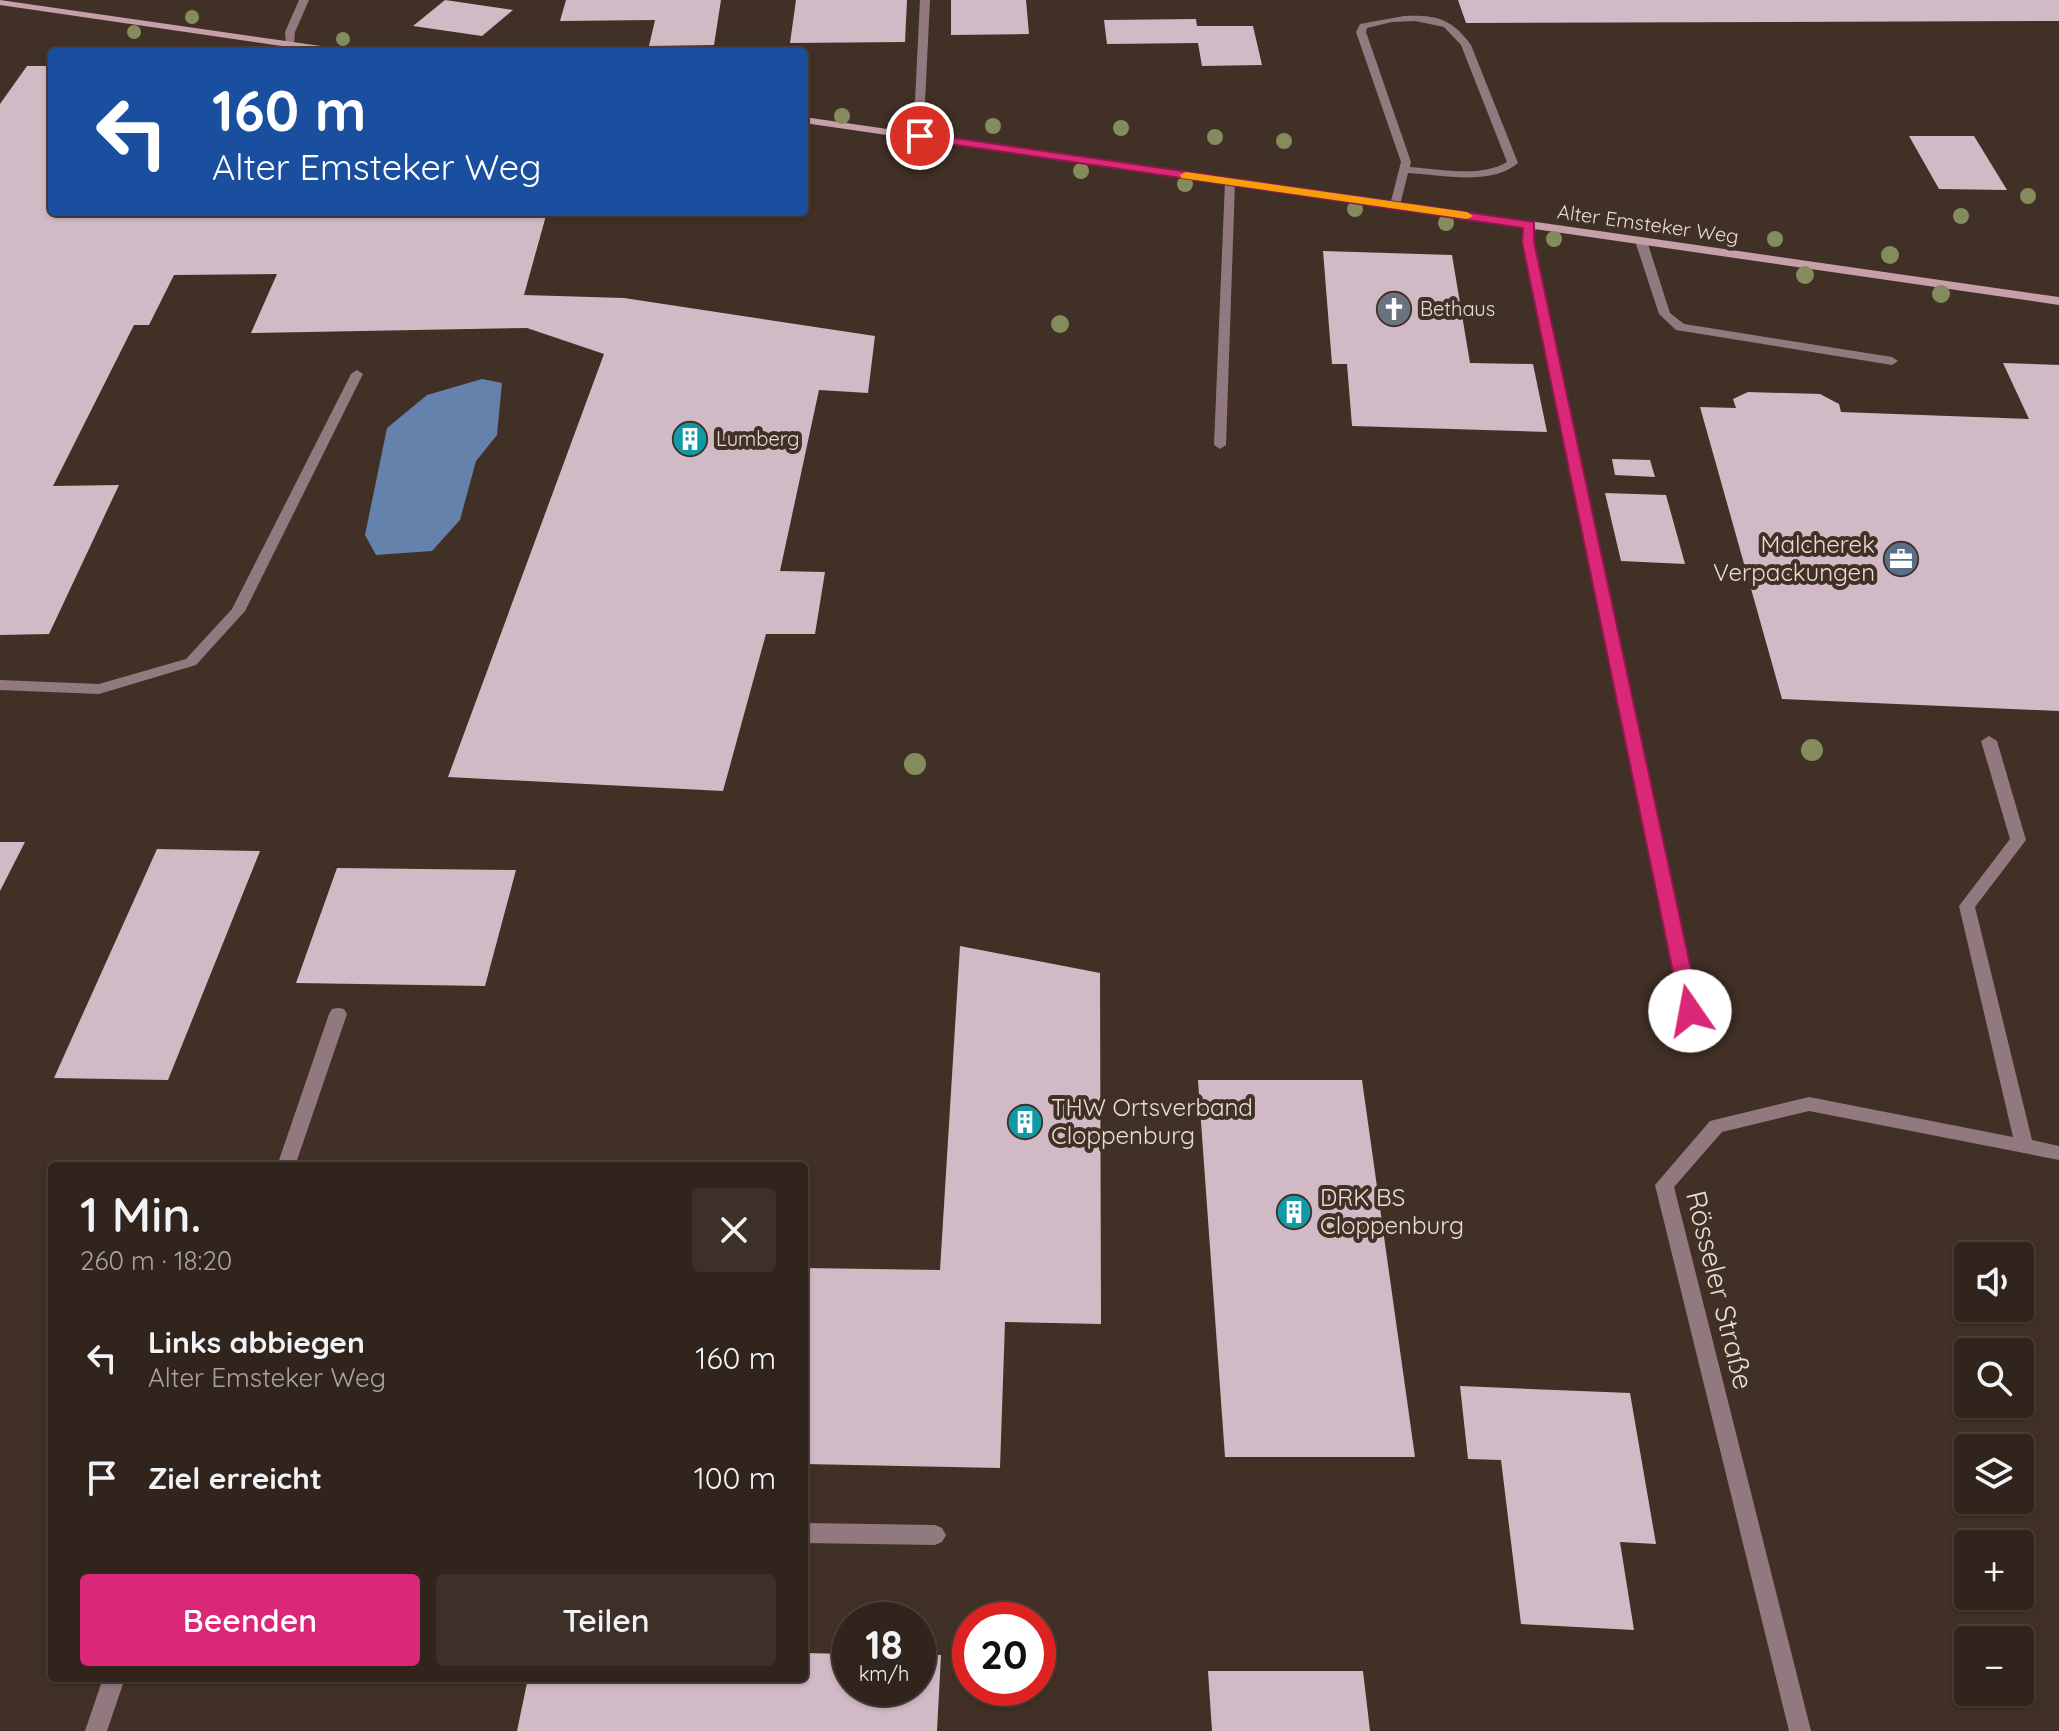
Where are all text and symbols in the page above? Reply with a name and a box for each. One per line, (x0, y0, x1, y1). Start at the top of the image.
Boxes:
text: 160 m (212, 75, 366, 145)
icon: left (80, 80, 184, 184)
pin (886, 102, 954, 170)
icon: arrive (898, 114, 942, 158)
text: Alter Emsteker Weg (212, 144, 541, 189)
street label: Alter Emsteker Weg (1556, 198, 1740, 249)
church icon: Bethaus (1375, 290, 1413, 328)
place label: Bethaus (1420, 296, 1495, 321)
building icon: Lumberg (671, 420, 709, 458)
place label: Lumberg (716, 426, 800, 451)
place label: Malcherek Verpackungen (1713, 529, 1875, 587)
office icon: Malcherek Verpackungen (1882, 540, 1920, 578)
position arrow (1648, 969, 1732, 1053)
place label: THW Ortsverband Cloppenburg (1051, 1092, 1253, 1150)
building icon: THW Ortsverband Cloppenburg (1006, 1103, 1044, 1141)
place label: DRK BS Cloppenburg (1320, 1182, 1464, 1240)
text: 1 Min. (80, 1184, 201, 1244)
street label: Rösseler Straße (1679, 1187, 1762, 1393)
button: close (692, 1188, 776, 1272)
building icon: DRK BS Cloppenburg (1275, 1193, 1313, 1231)
map controls (1954, 1242, 2034, 1706)
button: sound (1954, 1242, 2034, 1322)
text: 260 m · 18:20 (80, 1244, 232, 1277)
text: Links abbiegen (148, 1323, 365, 1361)
icon: left (80, 1336, 124, 1380)
button: search (1954, 1338, 2034, 1418)
text: 160 m (695, 1339, 776, 1377)
text: Alter Emsteker Weg (148, 1361, 386, 1394)
button: layers (1954, 1434, 2034, 1514)
icon: arrive (80, 1456, 124, 1500)
text: Ziel erreicht (148, 1459, 322, 1497)
text: 100 m (694, 1459, 776, 1497)
button: + (1954, 1530, 2034, 1610)
button: Beenden (80, 1574, 420, 1666)
button: Teilen (436, 1574, 776, 1666)
speed limit sign: 20 (952, 1602, 1056, 1706)
text: 18 (865, 1619, 903, 1669)
button: − (1954, 1626, 2034, 1706)
text: km/h (859, 1661, 909, 1686)

